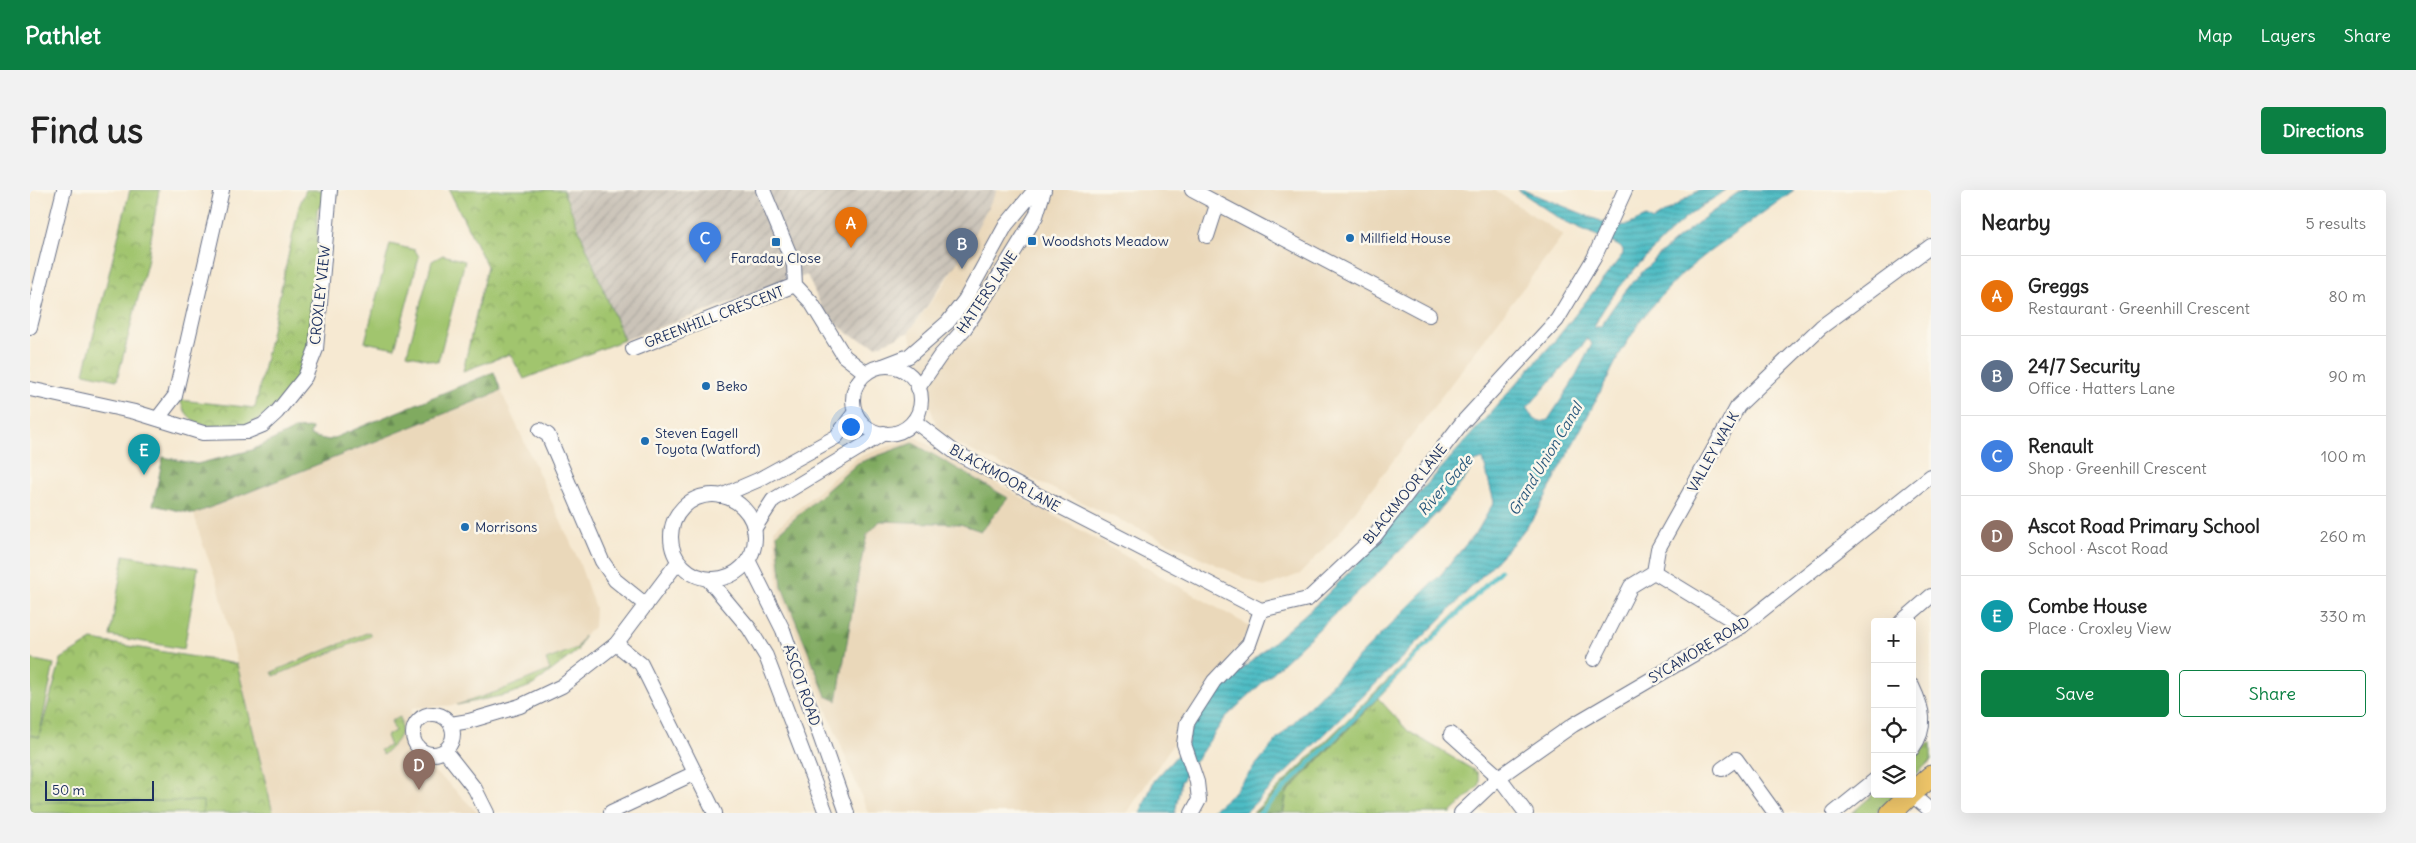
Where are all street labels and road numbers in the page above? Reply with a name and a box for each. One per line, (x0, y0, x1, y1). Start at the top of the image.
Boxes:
street label: CROXLEY VIEW (306, 244, 334, 346)
street label: HATTERS LANE (953, 247, 1021, 337)
street label: GREENHILL CRESCENT (642, 282, 786, 352)
street label: VALLEY WALK (1683, 408, 1743, 496)
street label: BLACKMOOR LANE (947, 440, 1063, 516)
street label: BLACKMOOR LANE (1359, 440, 1451, 548)
street label: SYCAMORE ROAD (1645, 613, 1753, 687)
street label: ASCOT ROAD (780, 642, 824, 728)

